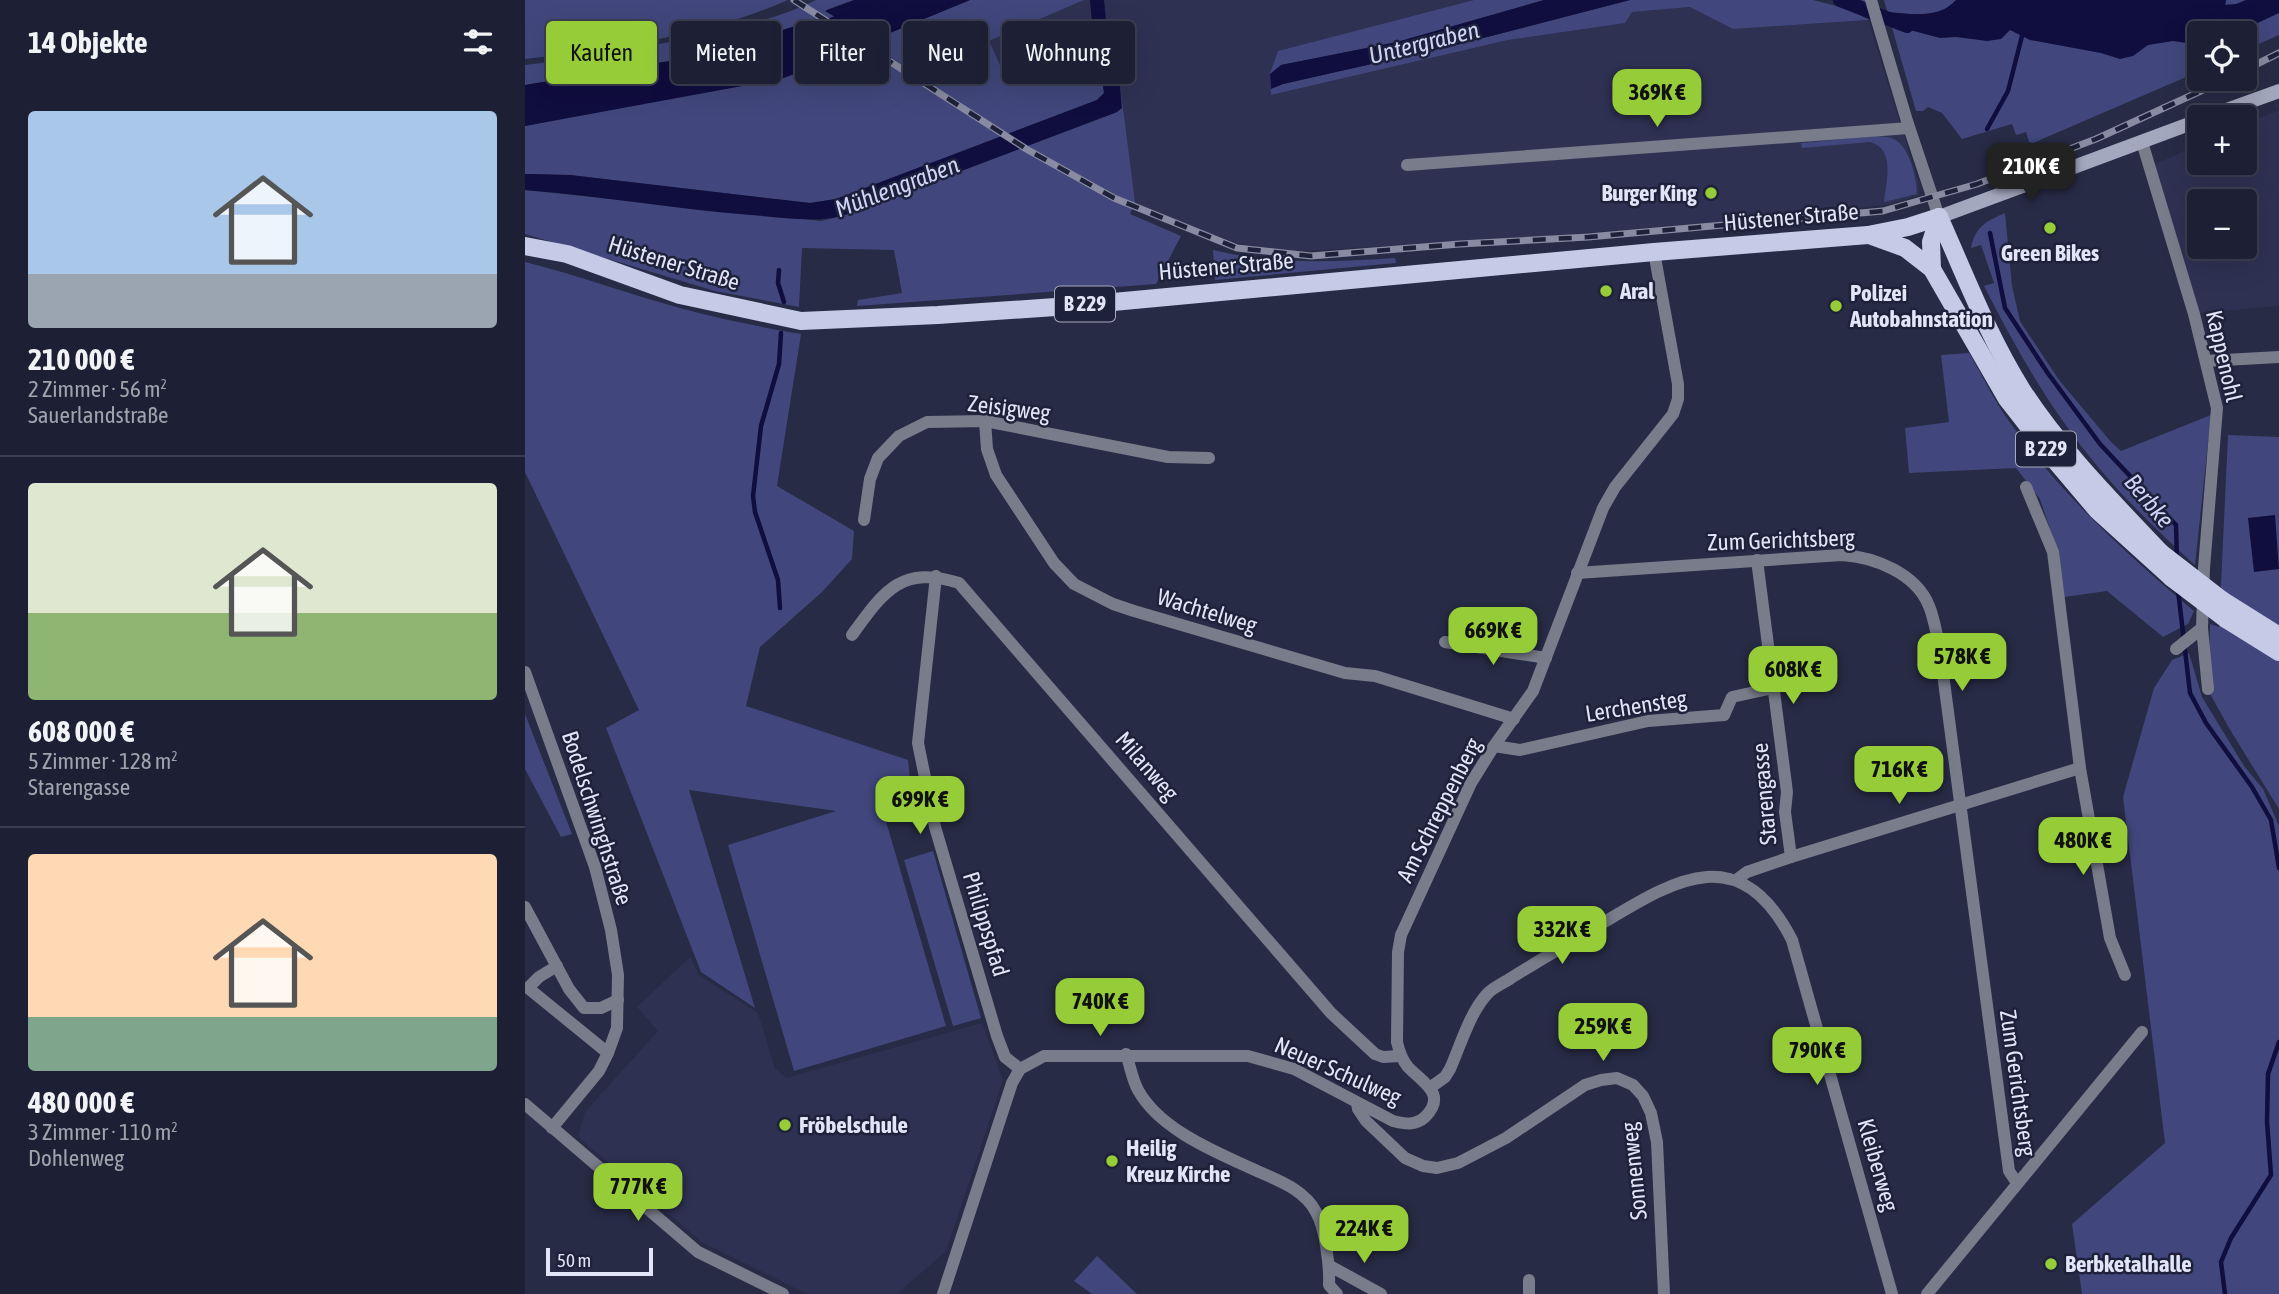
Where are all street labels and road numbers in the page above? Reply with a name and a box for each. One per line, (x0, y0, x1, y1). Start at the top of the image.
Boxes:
street label: Hüstener Straße (1722, 198, 1860, 236)
street label: Hüstener Straße (605, 231, 743, 295)
street label: Hüstener Straße (1157, 247, 1295, 285)
road number: B 229 (1055, 286, 1115, 322)
street label: Kappenohl (2201, 308, 2247, 404)
street label: Zeisigweg (966, 390, 1052, 426)
road number: B 229 (2016, 432, 2076, 466)
street label: Zum Gerichtsberg (1707, 524, 1855, 556)
street label: Wachtelweg (1154, 584, 1260, 639)
street label: Lerchensteg (1583, 685, 1689, 727)
street label: Milanweg (1110, 726, 1184, 806)
street label: Bodelschwinghstraße (557, 728, 637, 908)
street label: Am Schreppenberg (1391, 733, 1487, 886)
street label: Starengasse (1747, 742, 1781, 846)
street label: Philippspfad (958, 869, 1014, 979)
street label: Zum Gerichtsberg (1995, 1008, 2041, 1158)
street label: Neuer Schulweg (1271, 1032, 1405, 1111)
street label: Kleiberweg (1852, 1116, 1904, 1214)
street label: Sonnenweg (1616, 1121, 1652, 1221)

